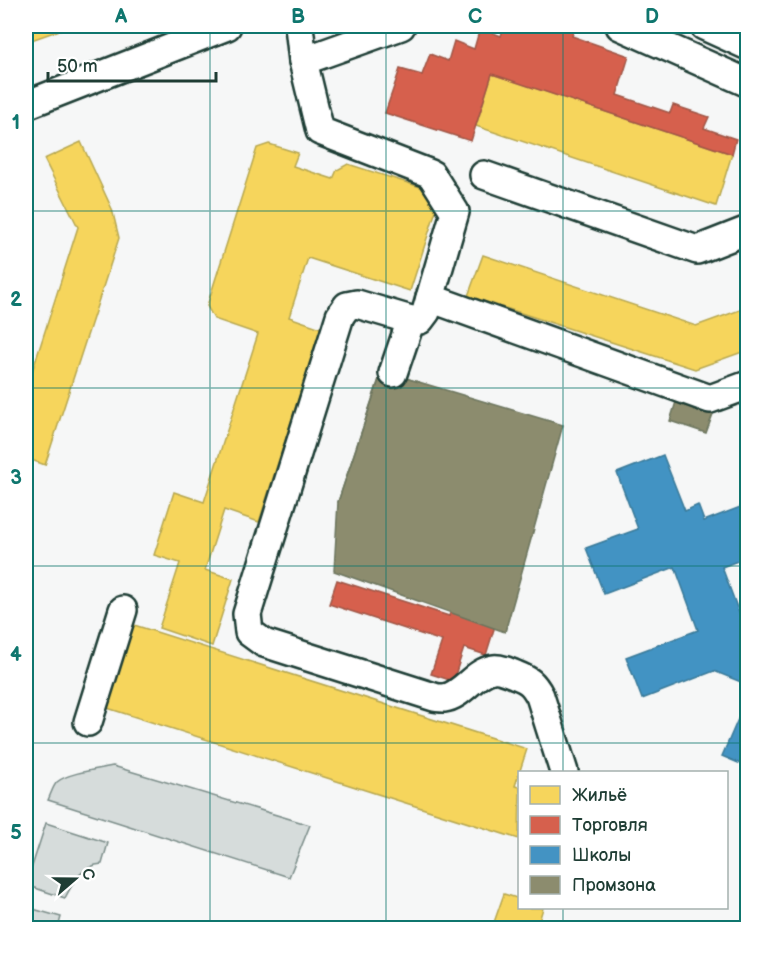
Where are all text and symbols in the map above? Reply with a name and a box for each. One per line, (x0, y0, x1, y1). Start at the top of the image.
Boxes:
text: A (114, 5, 128, 29)
text: B (291, 5, 305, 29)
text: C (468, 5, 482, 29)
text: D (645, 5, 659, 29)
scale bar (48, 45, 216, 83)
text: 50 m (57, 56, 98, 77)
text: 1 (12, 111, 20, 135)
text: 2 (10, 288, 22, 312)
text: 3 (10, 466, 22, 490)
text: 4 (10, 643, 22, 667)
legend (518, 771, 728, 909)
text: Жильё (572, 785, 627, 806)
text: Торговля (572, 815, 648, 836)
text: 5 (10, 821, 22, 845)
text: Школы (572, 845, 631, 866)
north arrow (45, 849, 105, 909)
text: С (77, 866, 99, 883)
text: Промзона (572, 875, 656, 896)

